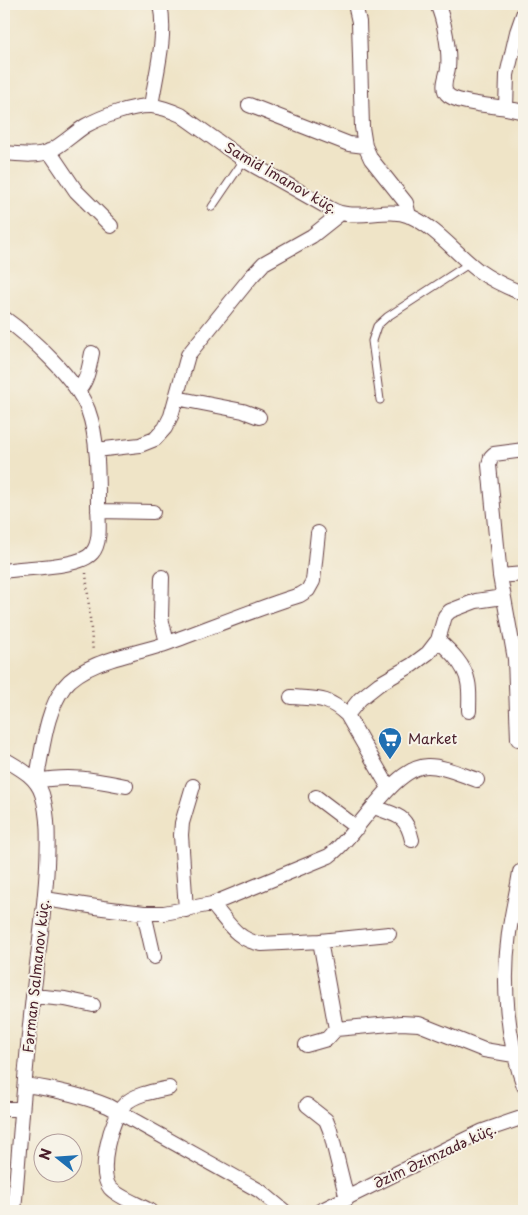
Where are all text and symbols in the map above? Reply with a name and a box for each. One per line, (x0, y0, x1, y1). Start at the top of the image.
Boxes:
street label: Samid İmanov küç. (221, 137, 342, 219)
supermarket icon: Market (377, 726, 403, 760)
place label: Market (408, 728, 457, 749)
street label: Fərman Salmanov küç. (17, 898, 54, 1054)
street label: Əzim Əzimzadə küç. (370, 1118, 499, 1193)
north arrow (32, 1132, 82, 1182)
text: N (33, 1146, 57, 1162)

